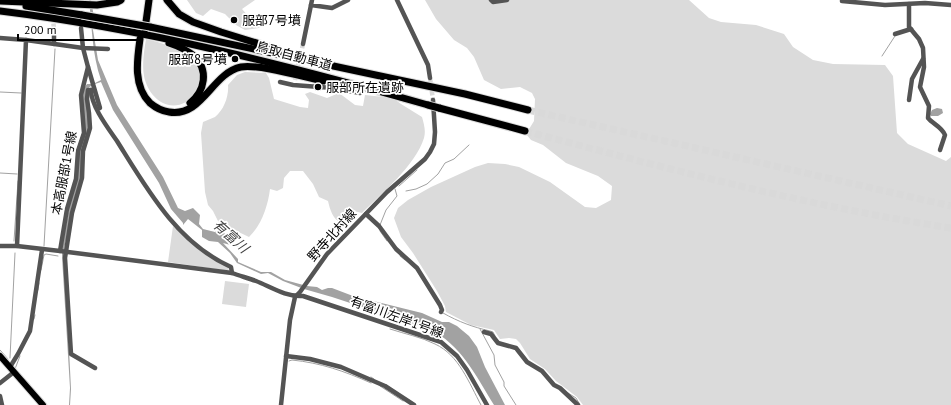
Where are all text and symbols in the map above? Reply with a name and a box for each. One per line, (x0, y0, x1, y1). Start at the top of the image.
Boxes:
place label: 服部7号墳 (242, 12, 301, 29)
marker: 服部7号墳 (229, 15, 239, 25)
scale bar (18, 16, 139, 42)
text: 200 m (24, 22, 57, 37)
street label: 鳥取自動車道 (254, 38, 334, 74)
place label: 服部8号墳 (168, 51, 227, 68)
marker: 服部8号墳 (230, 54, 240, 64)
place label: 服部所在遺跡 (326, 79, 404, 96)
marker: 服部所在遺跡 (313, 82, 323, 92)
street label: 本高服部1号線 (48, 130, 80, 216)
street label: 野寺北村線 (304, 205, 360, 265)
water label: 有富川 (209, 215, 254, 258)
street label: 有富川左岸1号線 (348, 292, 446, 342)

